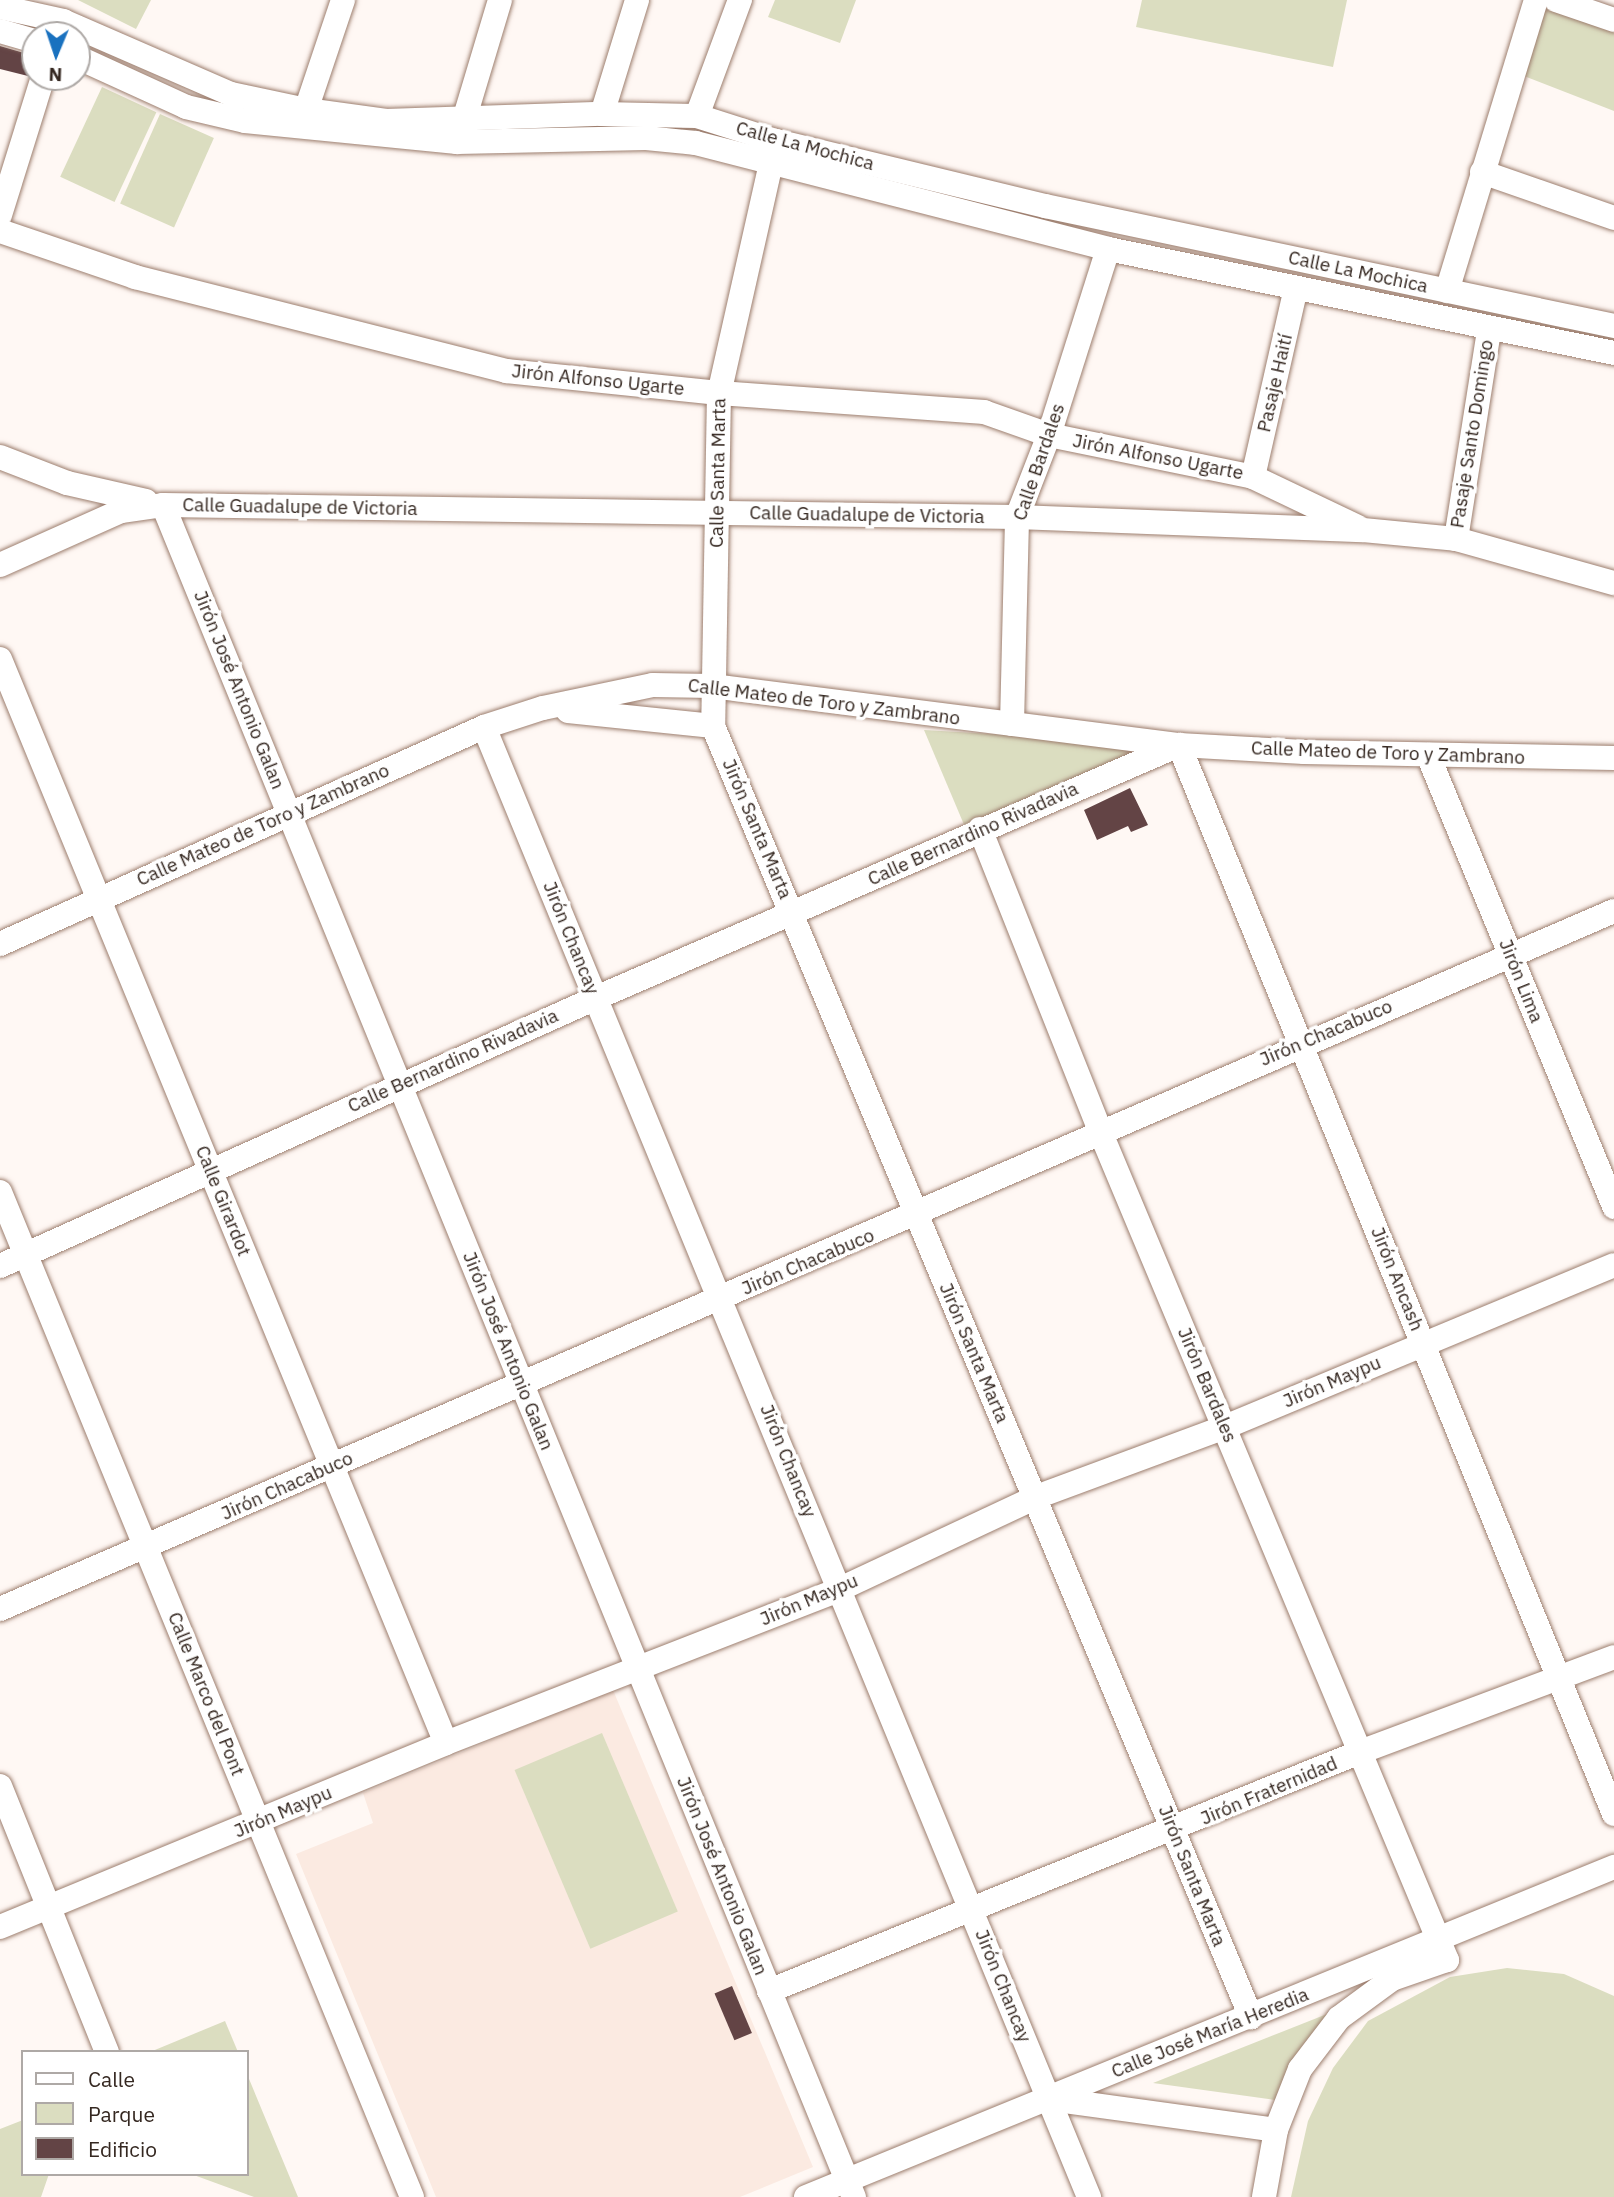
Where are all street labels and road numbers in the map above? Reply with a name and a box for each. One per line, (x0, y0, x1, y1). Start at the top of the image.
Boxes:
street label: Calle La Mochica (733, 117, 877, 175)
street label: Calle La Mochica (1286, 246, 1430, 298)
street label: Pasaje Haití (1253, 332, 1297, 434)
street label: Pasaje Santo Domingo (1446, 338, 1498, 530)
street label: Jirón Alfonso Ugarte (511, 360, 685, 400)
street label: Calle Santa Marta (705, 398, 731, 548)
street label: Calle Bardales (1008, 400, 1070, 524)
street label: Jirón Alfonso Ugarte (1071, 429, 1245, 485)
street label: Calle Guadalupe de Victoria (182, 494, 418, 520)
street label: Calle Guadalupe de Victoria (749, 502, 985, 528)
street label: Jirón José Antonio Galan (189, 587, 289, 793)
street label: Calle Mateo de Toro y Zambrano (687, 674, 961, 730)
street label: Calle Mateo de Toro y Zambrano (1251, 737, 1525, 769)
street label: Jirón Santa Marta (717, 756, 797, 902)
street label: Calle Mateo de Toro y Zambrano (133, 759, 393, 891)
street label: Calle Bernardino Rivadavia (864, 777, 1082, 891)
street label: Jirón Chancay (538, 878, 604, 998)
street label: Jirón Lima (1494, 936, 1548, 1026)
street label: Jirón Chacabuco (1256, 995, 1396, 1071)
street label: Calle Bernardino Rivadavia (344, 1004, 562, 1118)
street label: Calle Girardot (190, 1142, 256, 1260)
street label: Jirón Chacabuco (738, 1224, 878, 1300)
street label: Jirón Ancash (1366, 1224, 1428, 1334)
street label: Jirón José Antonio Galan (458, 1248, 558, 1454)
street label: Jirón Santa Marta (934, 1280, 1014, 1426)
street label: Jirón Bardales (1173, 1324, 1241, 1446)
street label: Jirón Maypu (1280, 1351, 1384, 1413)
street label: Jirón Chancay (755, 1401, 821, 1521)
street label: Jirón Chacabuco (218, 1447, 356, 1525)
street label: Jirón Maypu (757, 1569, 861, 1631)
street label: Calle Marco del Pont (163, 1609, 249, 1779)
street label: Jirón Fraternidad (1197, 1752, 1341, 1830)
street label: Jirón José Antonio Galan (672, 1773, 772, 1979)
street label: Jirón Maypu (231, 1781, 335, 1843)
street label: Jirón Santa Marta (1153, 1802, 1231, 1950)
street label: Jirón Chancay (970, 1926, 1036, 2046)
street label: Calle José María Heredia (1108, 1983, 1312, 2083)

